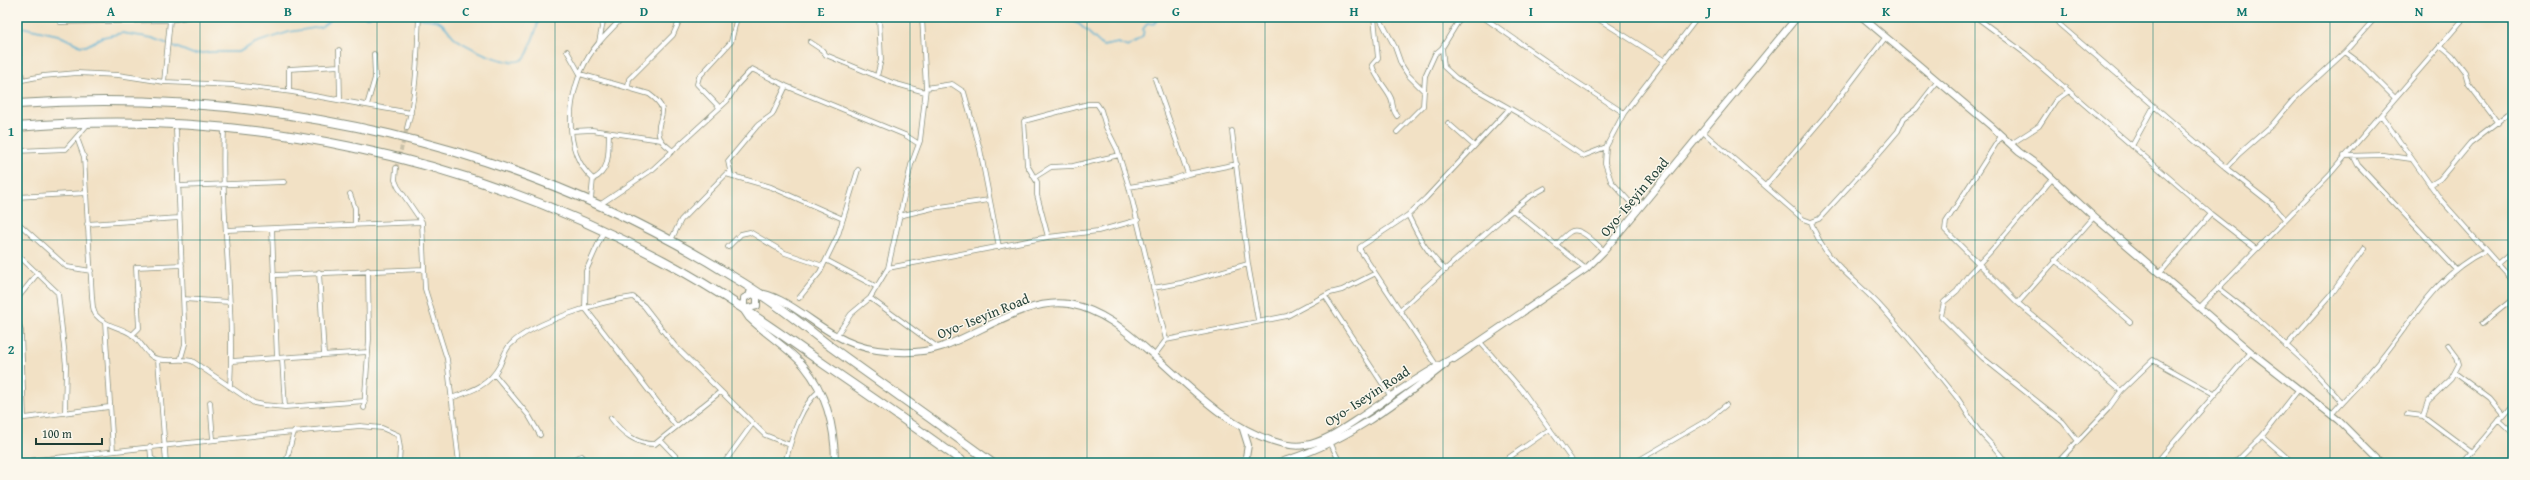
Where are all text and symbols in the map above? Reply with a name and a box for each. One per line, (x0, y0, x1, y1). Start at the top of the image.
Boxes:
text: A (107, 2, 116, 21)
text: B (284, 2, 292, 21)
text: C (462, 2, 470, 21)
text: D (640, 2, 648, 21)
text: E (818, 2, 825, 21)
text: F (996, 2, 1003, 21)
text: G (1172, 2, 1180, 21)
text: H (1349, 2, 1359, 21)
text: I (1529, 2, 1533, 21)
text: J (1705, 2, 1712, 21)
text: K (1882, 2, 1891, 21)
text: L (2061, 2, 2068, 21)
text: M (2236, 2, 2248, 21)
text: N (2415, 2, 2424, 21)
text: 1 (8, 122, 14, 141)
street label: Oyo- Iseyin Road (1595, 153, 1673, 241)
street label: Oyo- Iseyin Road (934, 288, 1033, 344)
text: 2 (8, 340, 15, 359)
street label: Oyo- Iseyin Road (1321, 361, 1414, 431)
scale bar (36, 420, 102, 446)
text: 100 m (42, 425, 72, 442)

